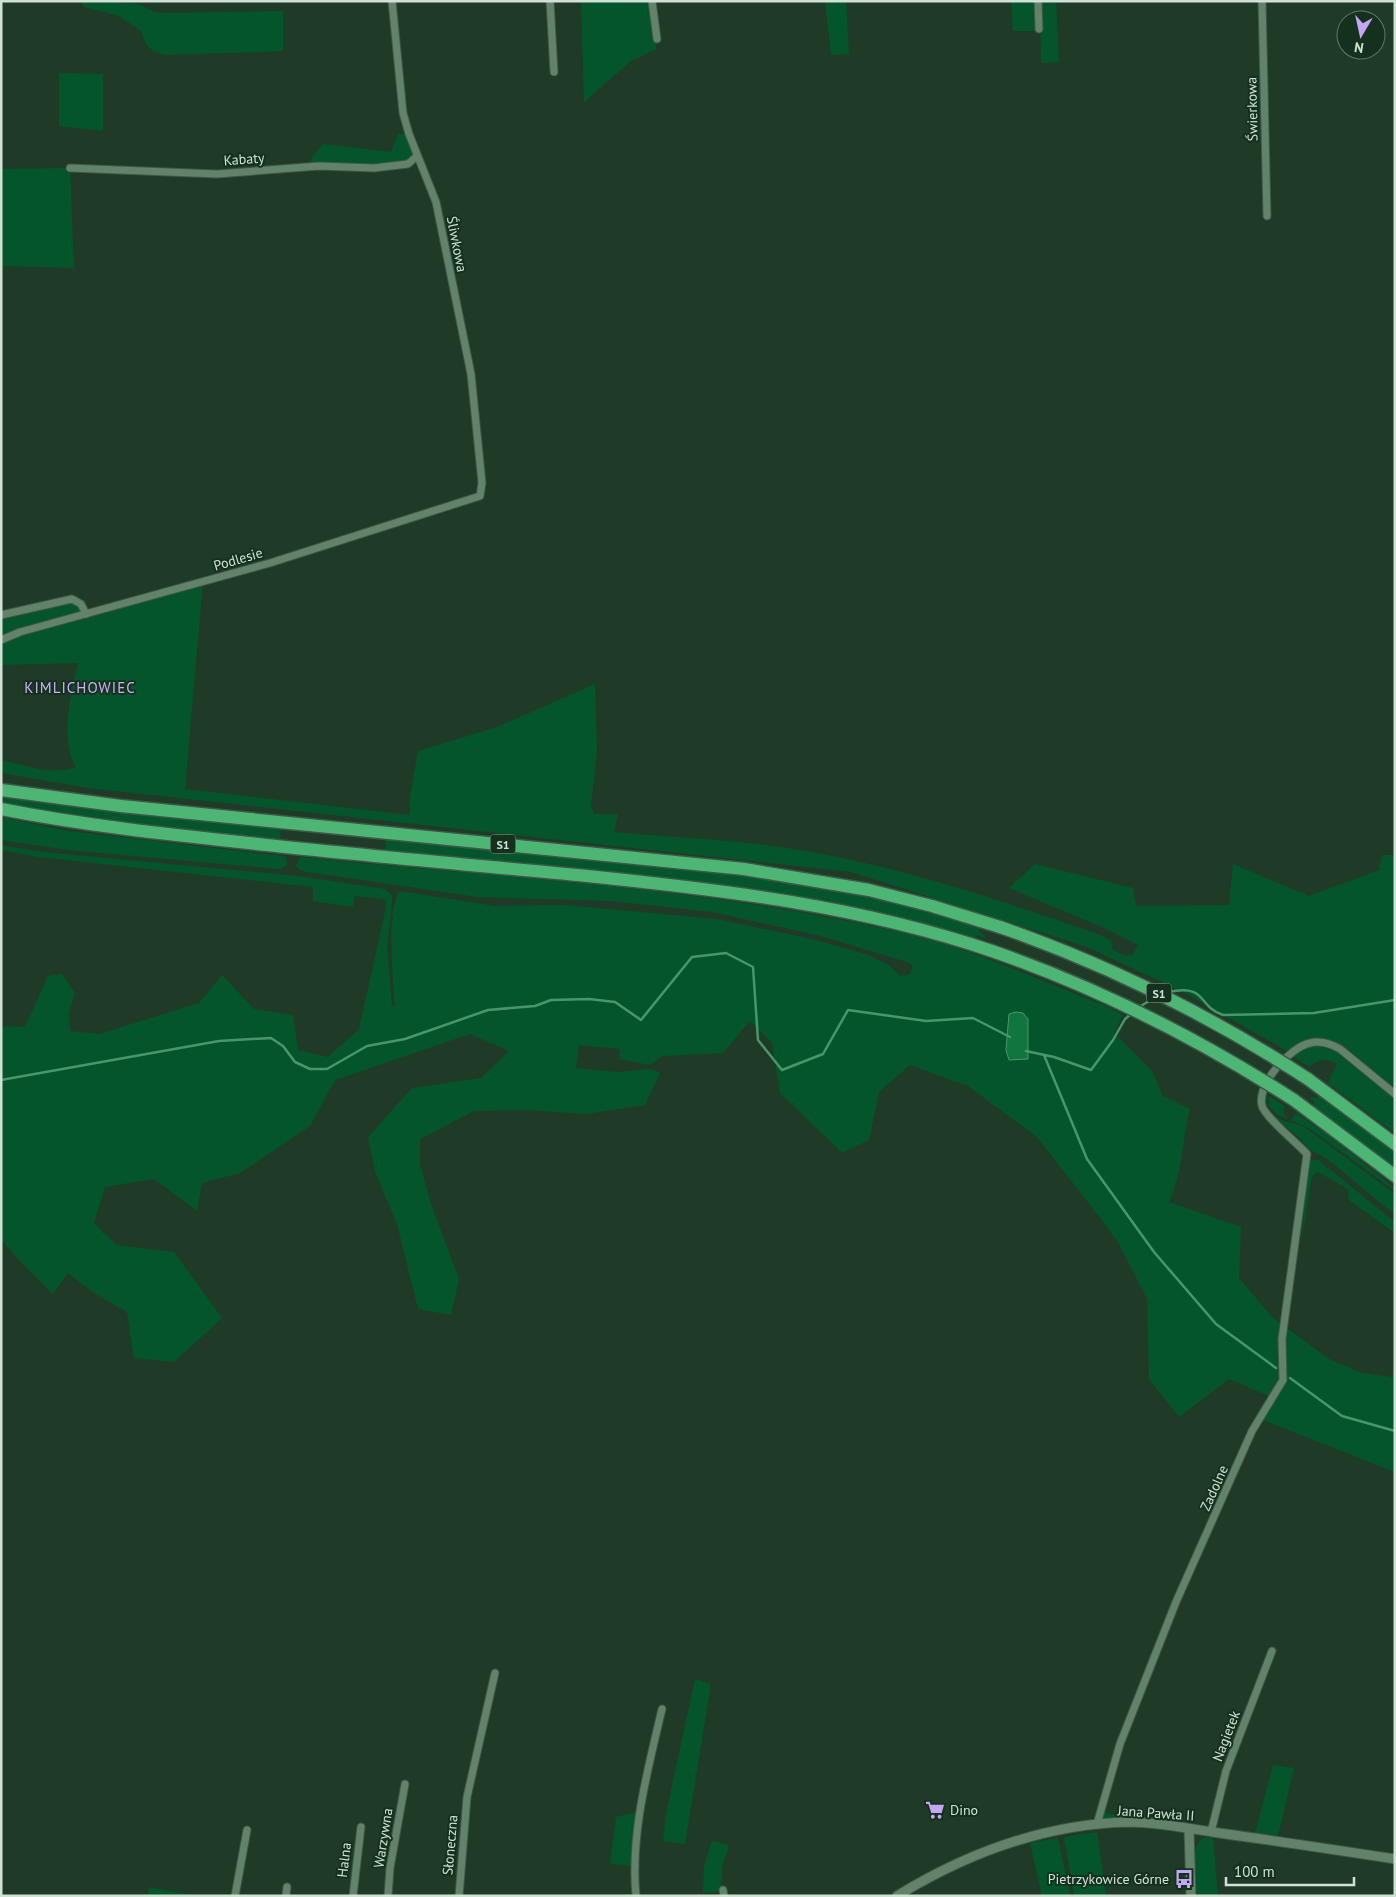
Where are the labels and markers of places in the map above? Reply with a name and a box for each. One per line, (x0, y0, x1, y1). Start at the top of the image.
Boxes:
supermarket icon: Dino (924, 1799, 946, 1821)
place label: Dino (950, 1801, 978, 1819)
bus stop icon: Pietrzykowice Górne (1173, 1868, 1195, 1890)
place label: Pietrzykowice Górne (1048, 1870, 1169, 1888)

